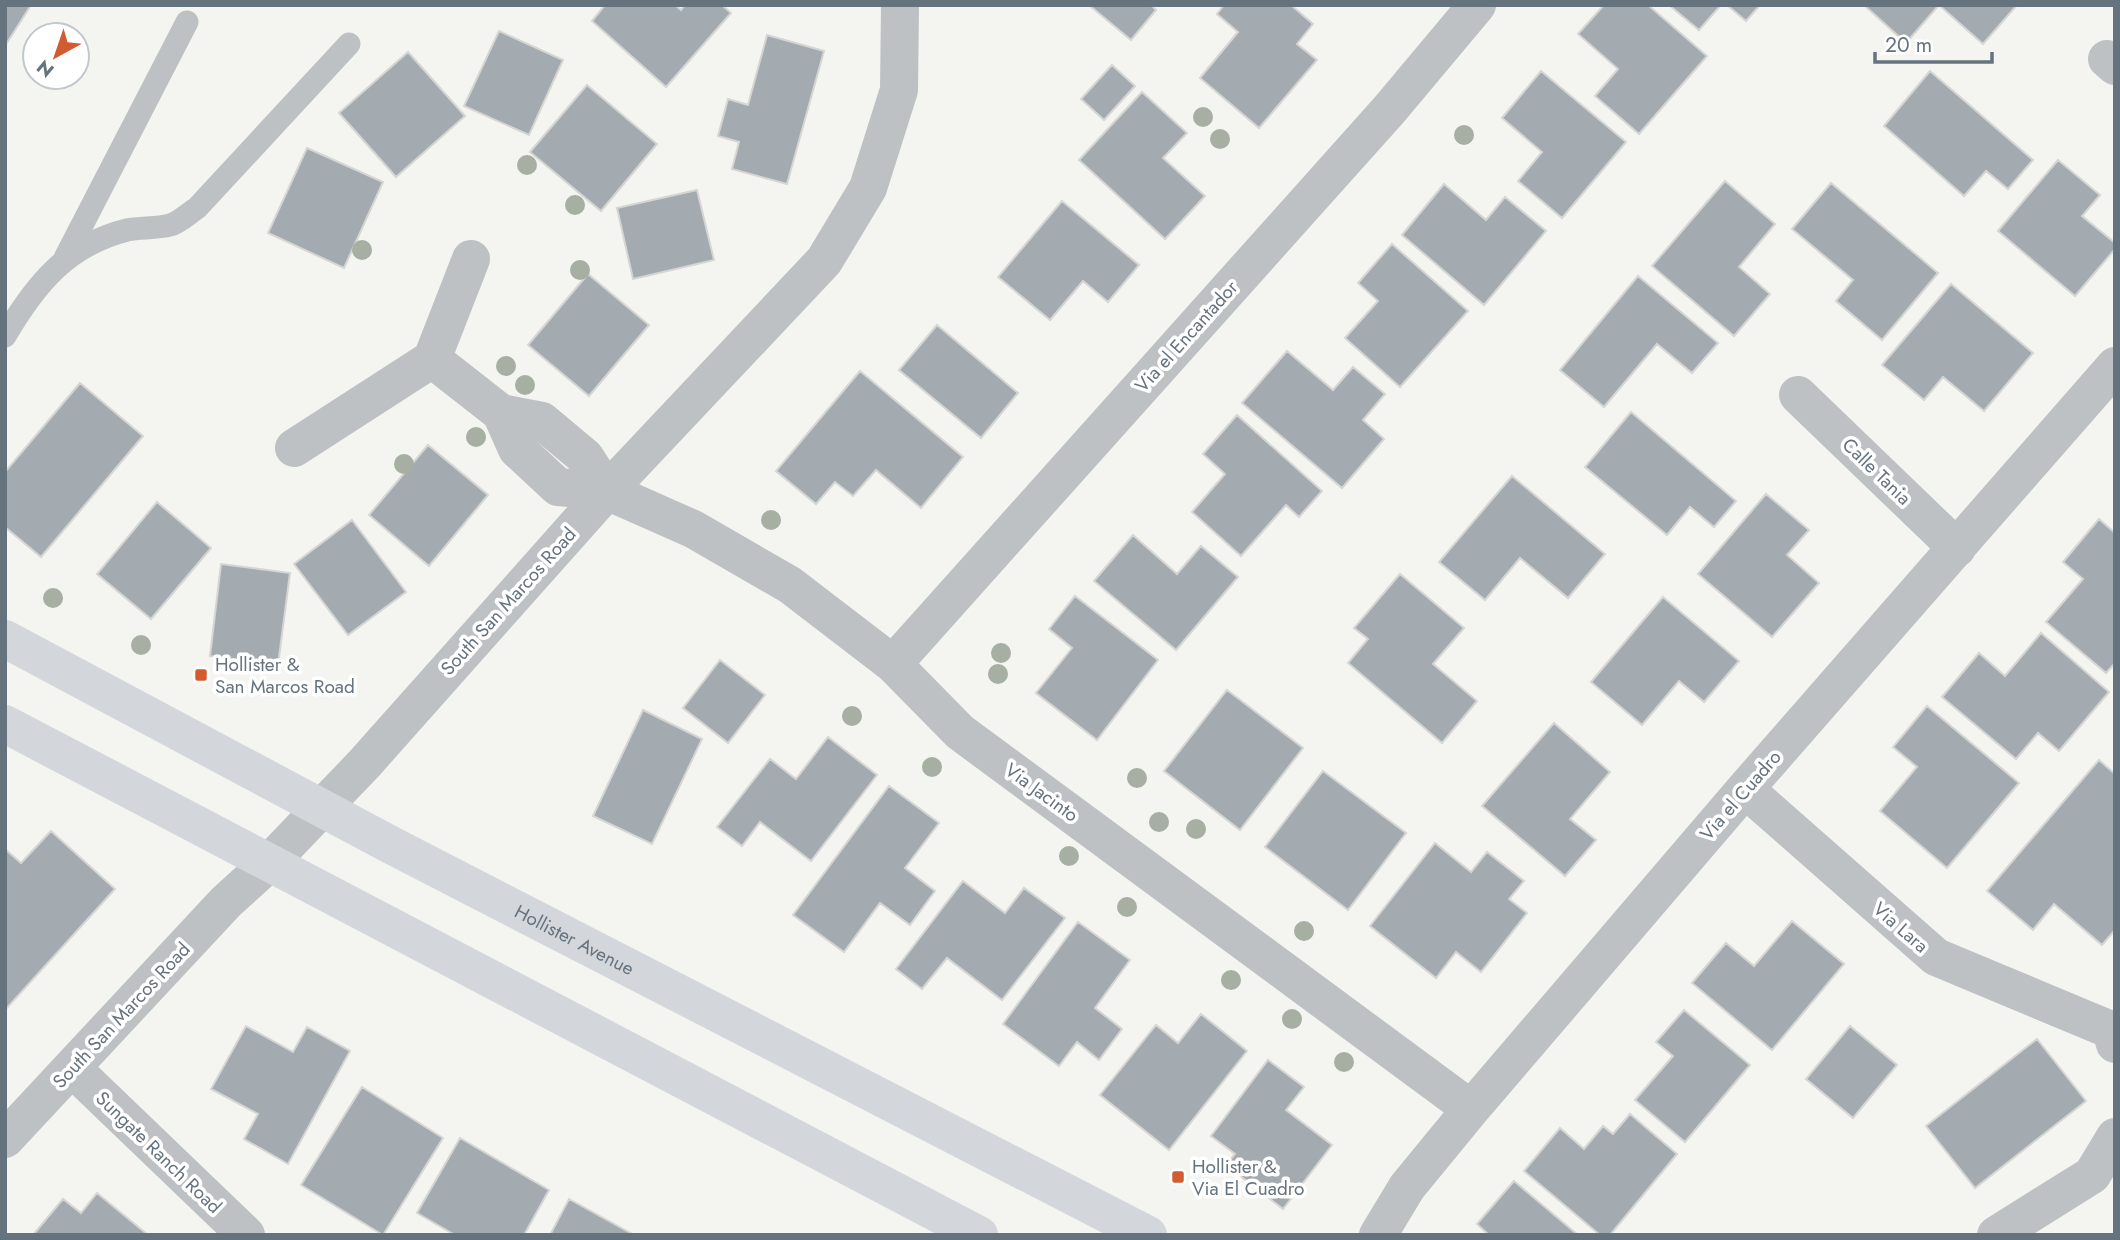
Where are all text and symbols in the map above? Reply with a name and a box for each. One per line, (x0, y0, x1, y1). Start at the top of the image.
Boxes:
north arrow (21, 21, 91, 91)
scale bar (1875, 21, 1992, 65)
text: 20 m (1885, 30, 1932, 60)
text: N (31, 53, 60, 84)
street label: Via el Encantador (1129, 274, 1244, 398)
street label: Calle Tania (1836, 432, 1917, 511)
street label: South San Marcos Road (435, 521, 582, 681)
place label: Hollister & San Marcos Road (215, 651, 355, 700)
marker: Hollister & San Marcos Road (193, 667, 209, 683)
street label: Via el Cuadro (1694, 744, 1787, 846)
street label: Via Jacinto (999, 757, 1084, 828)
street label: Via Lara (1867, 896, 1934, 959)
street label: Hollister Avenue (510, 898, 639, 982)
street label: South San Marcos Road (46, 936, 196, 1094)
street label: Sungate Ranch Road (90, 1085, 228, 1220)
place label: Hollister & Via El Cuadro (1192, 1153, 1304, 1202)
marker: Hollister & Via El Cuadro (1170, 1169, 1186, 1185)

